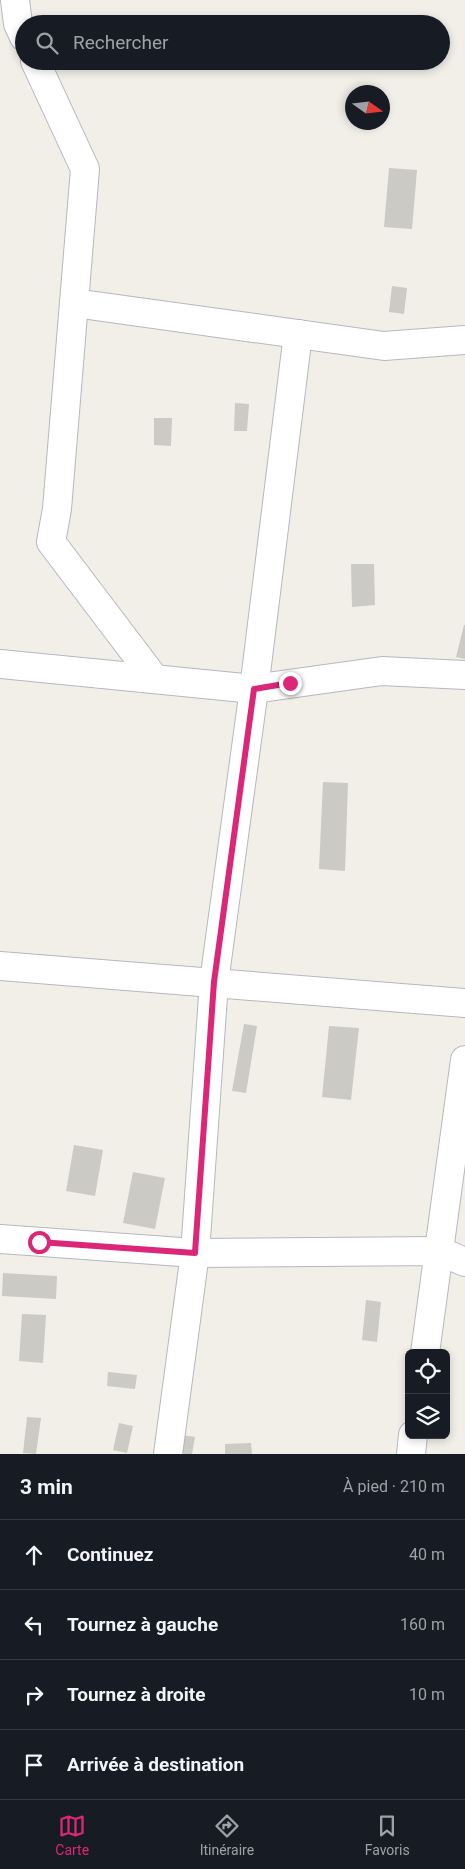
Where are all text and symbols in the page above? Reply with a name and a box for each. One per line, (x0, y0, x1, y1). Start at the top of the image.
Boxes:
search box (15, 15, 450, 70)
icon: search (33, 29, 61, 57)
text: Rechercher (73, 31, 168, 54)
north arrow (345, 85, 390, 130)
route end (279, 672, 302, 695)
route start (28, 1231, 51, 1254)
map controls (405, 1349, 450, 1439)
button: locate (405, 1349, 450, 1394)
button: layers (405, 1394, 450, 1439)
text: 3 min (20, 1475, 73, 1499)
text: À pied · 210 m (343, 1477, 445, 1496)
icon: ahead (20, 1541, 48, 1569)
text: Continuez (67, 1543, 153, 1566)
text: 40 m (409, 1545, 445, 1564)
icon: left (20, 1611, 48, 1639)
text: Tournez à gauche (67, 1613, 218, 1636)
text: 160 m (400, 1615, 445, 1634)
icon: right (20, 1681, 48, 1709)
text: Tournez à droite (67, 1683, 206, 1706)
text: 10 m (409, 1685, 445, 1704)
icon: arrive (20, 1751, 48, 1779)
text: Arrivée à destination (67, 1753, 244, 1776)
tab: Carte (55, 1812, 89, 1858)
tab: Itinéraire (200, 1812, 254, 1858)
tab: Favoris (365, 1812, 410, 1858)

